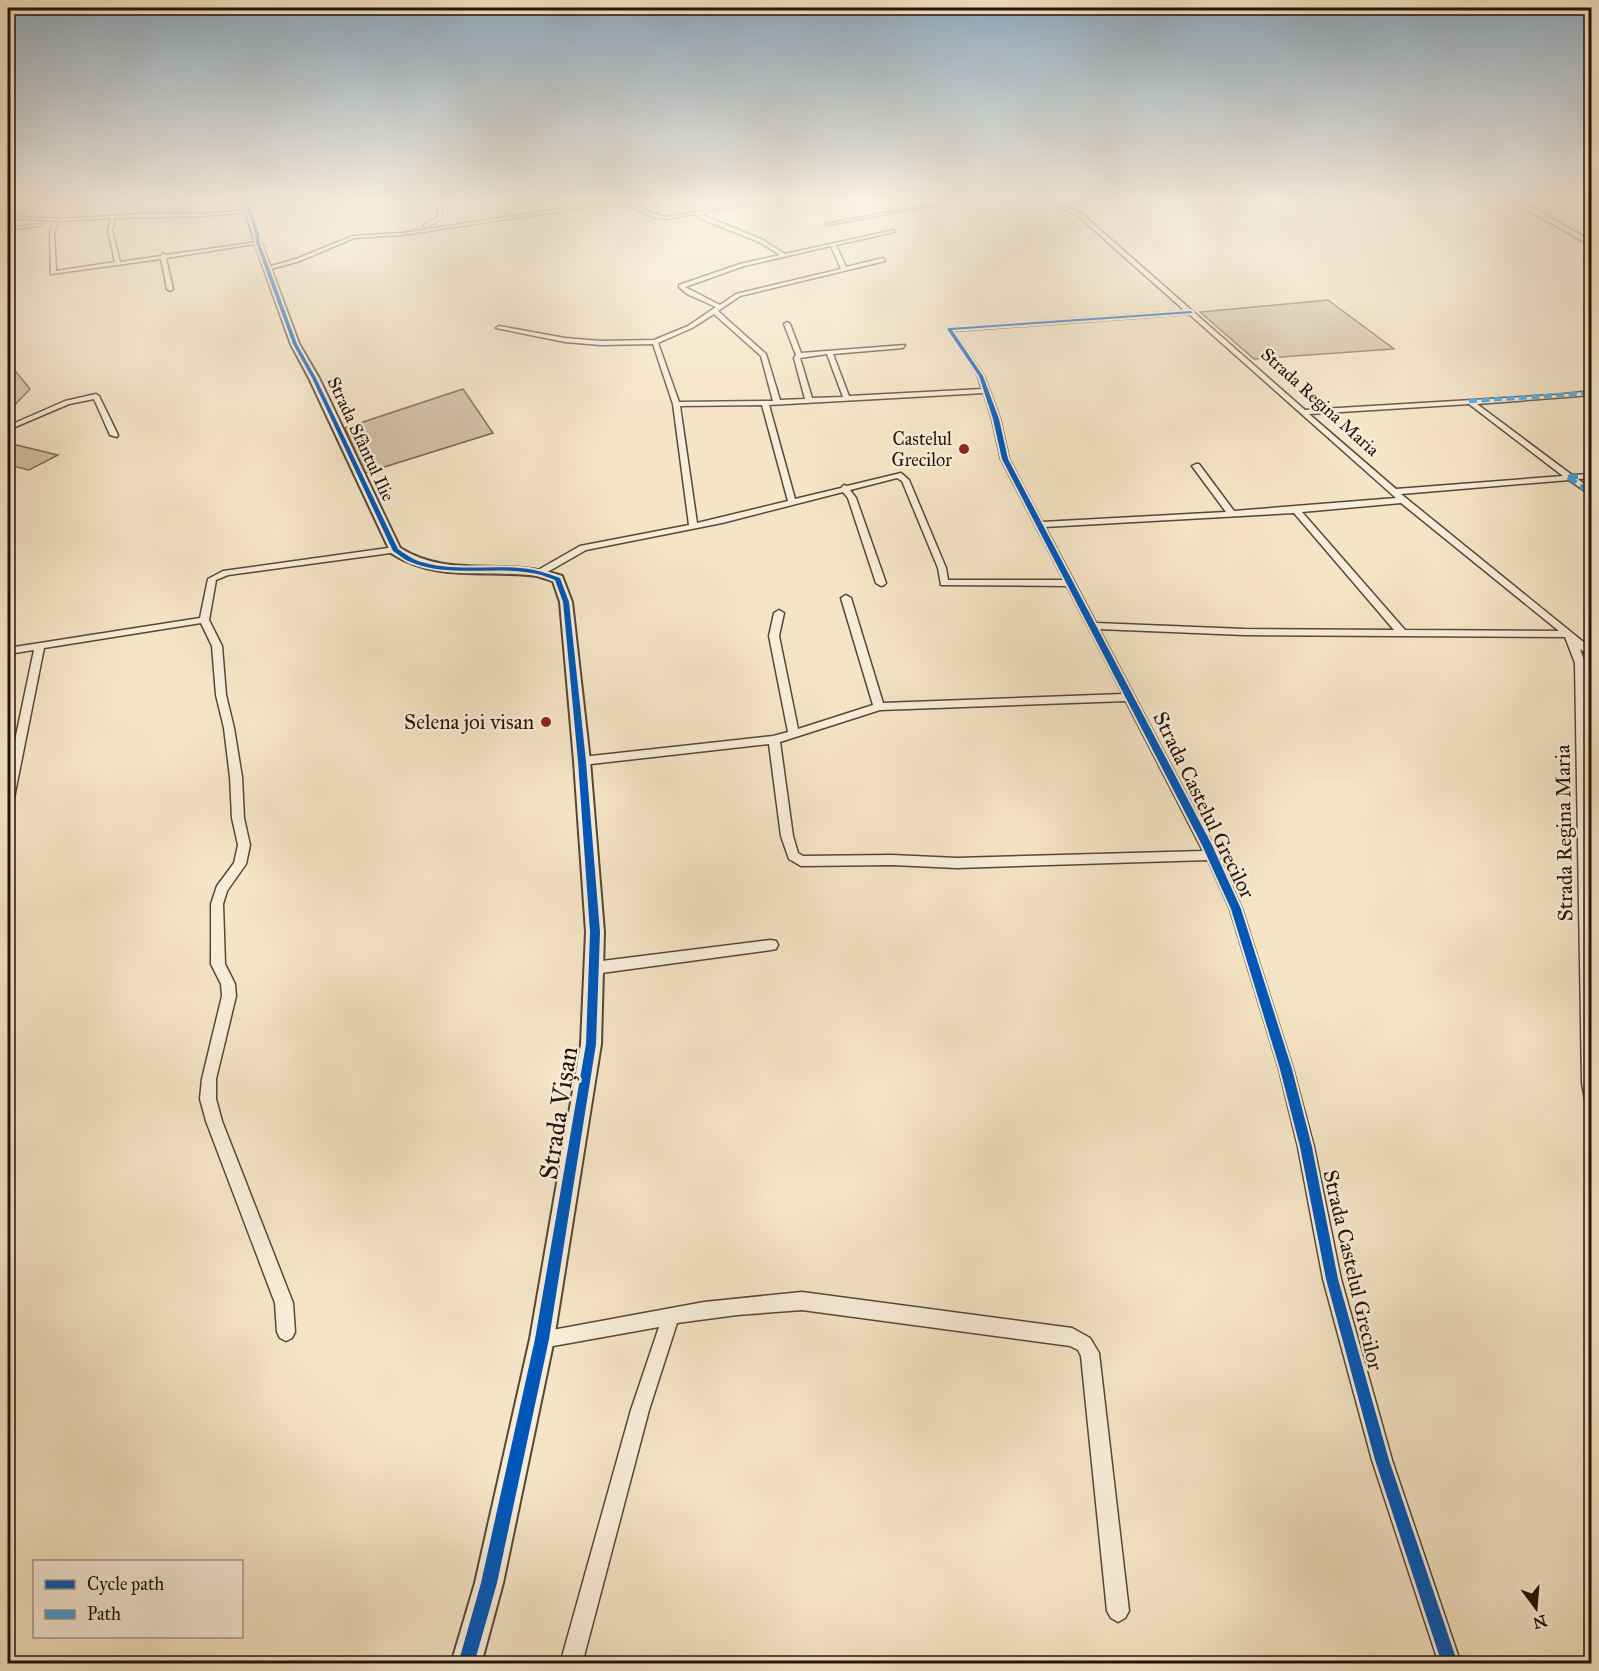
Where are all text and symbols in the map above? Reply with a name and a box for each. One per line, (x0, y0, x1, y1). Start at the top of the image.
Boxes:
street label: Strada Regina Maria (1256, 343, 1384, 462)
street label: Strada Sfântul Ilie (323, 373, 399, 505)
place label: Castelul Grecilor (891, 428, 952, 471)
marker: Castelul Grecilor (957, 442, 971, 456)
street label: Strada Castelul Grecilor (1147, 707, 1261, 903)
place label: Selena joi visan (404, 709, 534, 735)
marker: Selena joi visan (539, 715, 553, 729)
street label: Strada Regina Maria (1549, 744, 1579, 922)
street label: Strada Vișan (532, 1044, 584, 1182)
street label: Strada Castelul Grecilor (1317, 1167, 1389, 1373)
legend (33, 1560, 243, 1638)
text: Cycle path (87, 1573, 164, 1595)
north arrow (1506, 1578, 1566, 1638)
text: Path (87, 1603, 121, 1625)
text: N (1530, 1611, 1549, 1633)

